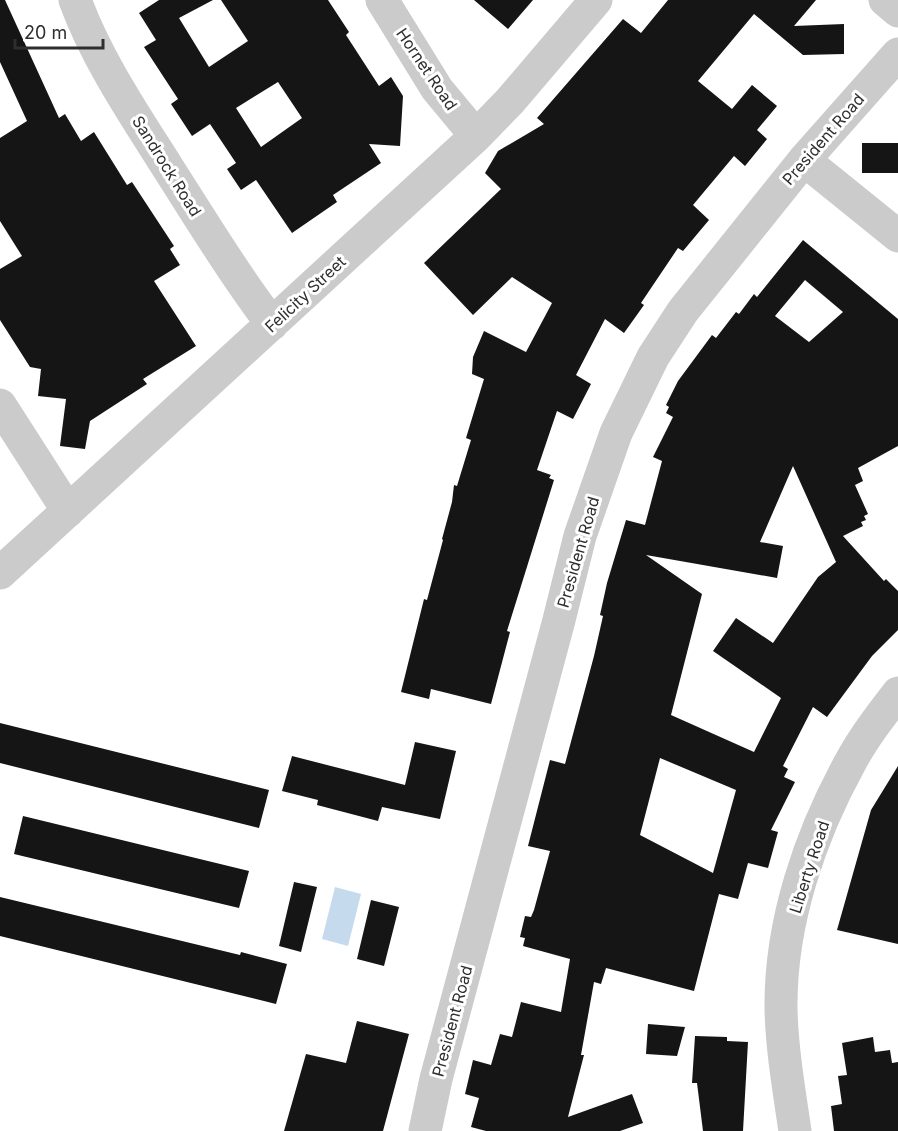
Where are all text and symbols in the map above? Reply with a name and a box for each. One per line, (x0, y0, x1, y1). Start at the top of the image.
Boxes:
scale bar (15, 12, 104, 50)
text: 20 m (24, 22, 67, 43)
street label: Hornet Road (392, 24, 462, 114)
street label: President Road (778, 89, 868, 189)
street label: Sandrock Road (128, 112, 206, 220)
street label: Felicity Street (260, 252, 350, 336)
street label: President Road (553, 494, 603, 610)
street label: Liberty Road (785, 818, 833, 916)
street label: President Road (428, 963, 476, 1079)

